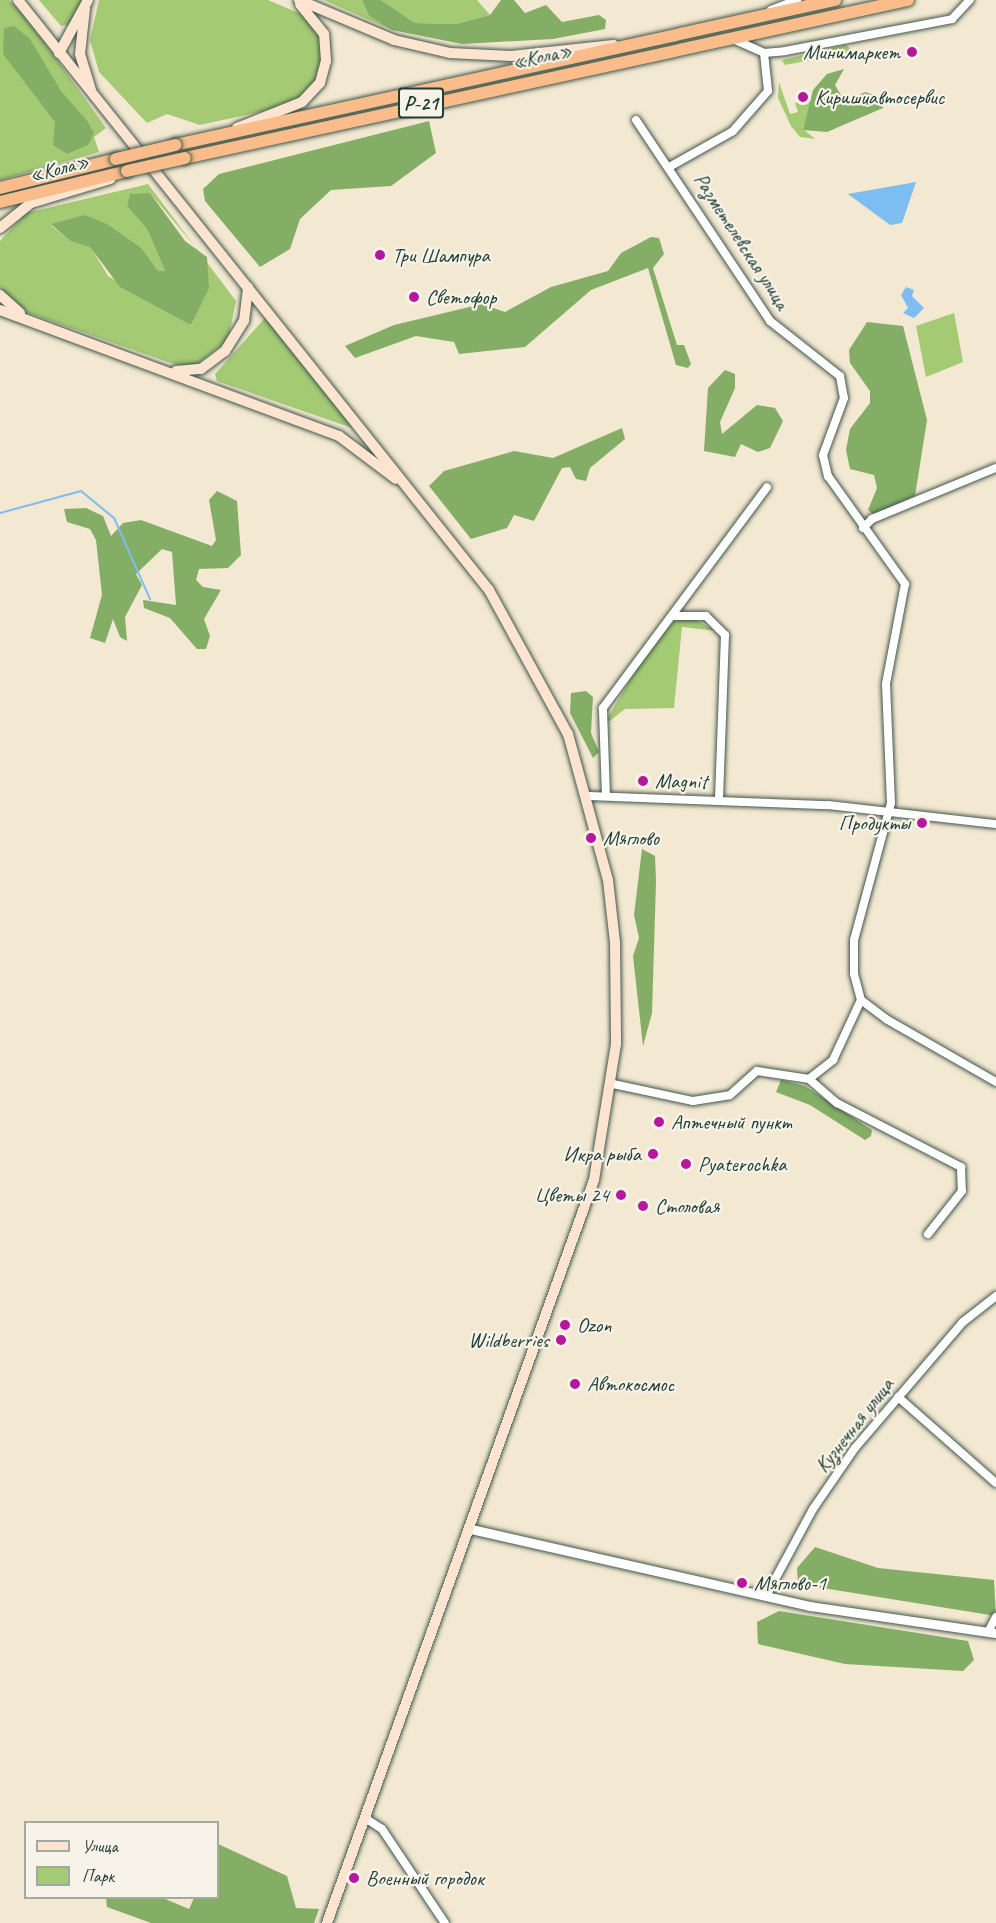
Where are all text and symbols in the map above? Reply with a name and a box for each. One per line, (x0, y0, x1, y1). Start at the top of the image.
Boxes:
street label: «Кола» (510, 37, 574, 75)
place label: Минимаркет (803, 39, 900, 65)
marker: Минимаркет (905, 45, 919, 59)
place label: Киришиавтосервис (815, 84, 944, 110)
road number: Р-21 (397, 86, 445, 120)
marker: Киришиавтосервис (796, 90, 810, 104)
street label: «Кола» (27, 148, 91, 188)
street label: Разметелевская улица (688, 168, 796, 314)
place label: Три Шампура (392, 242, 489, 268)
marker: Три Шампура (373, 248, 387, 262)
place label: Светофор (426, 284, 496, 310)
marker: Светофор (407, 290, 421, 304)
place label: Magnit (655, 768, 707, 794)
marker: Magnit (636, 774, 650, 788)
place label: Продукты (839, 810, 910, 836)
marker: Продукты (915, 816, 929, 830)
place label: Мяглово (603, 825, 659, 851)
marker: Мяглово (584, 831, 598, 845)
place label: Аптечный пункт (671, 1109, 791, 1135)
marker: Аптечный пункт (652, 1115, 666, 1129)
place label: Икра рыба (564, 1141, 641, 1167)
marker: Икра рыба (646, 1147, 660, 1161)
place label: Pyaterochka (698, 1151, 786, 1177)
marker: Pyaterochka (679, 1157, 693, 1171)
place label: Цветы 24 (534, 1182, 609, 1208)
marker: Цветы 24 (614, 1188, 628, 1202)
place label: Столовая (655, 1193, 719, 1219)
marker: Столовая (636, 1199, 650, 1213)
place label: Ozon (577, 1312, 612, 1338)
marker: Ozon (558, 1318, 572, 1332)
place label: Wildberries (469, 1327, 549, 1353)
marker: Wildberries (554, 1333, 568, 1347)
place label: Автокосмос (587, 1371, 674, 1397)
street label: Кузнечная улица (809, 1372, 899, 1478)
marker: Автокосмос (568, 1377, 582, 1391)
place label: Мяглово-1 (754, 1570, 826, 1596)
marker: Мяглово-1 (735, 1576, 749, 1590)
legend (24, 1821, 219, 1899)
text: Улица (82, 1835, 118, 1857)
text: Парк (82, 1865, 114, 1887)
place label: Военный городок (366, 1865, 484, 1891)
marker: Военный городок (347, 1871, 361, 1885)

